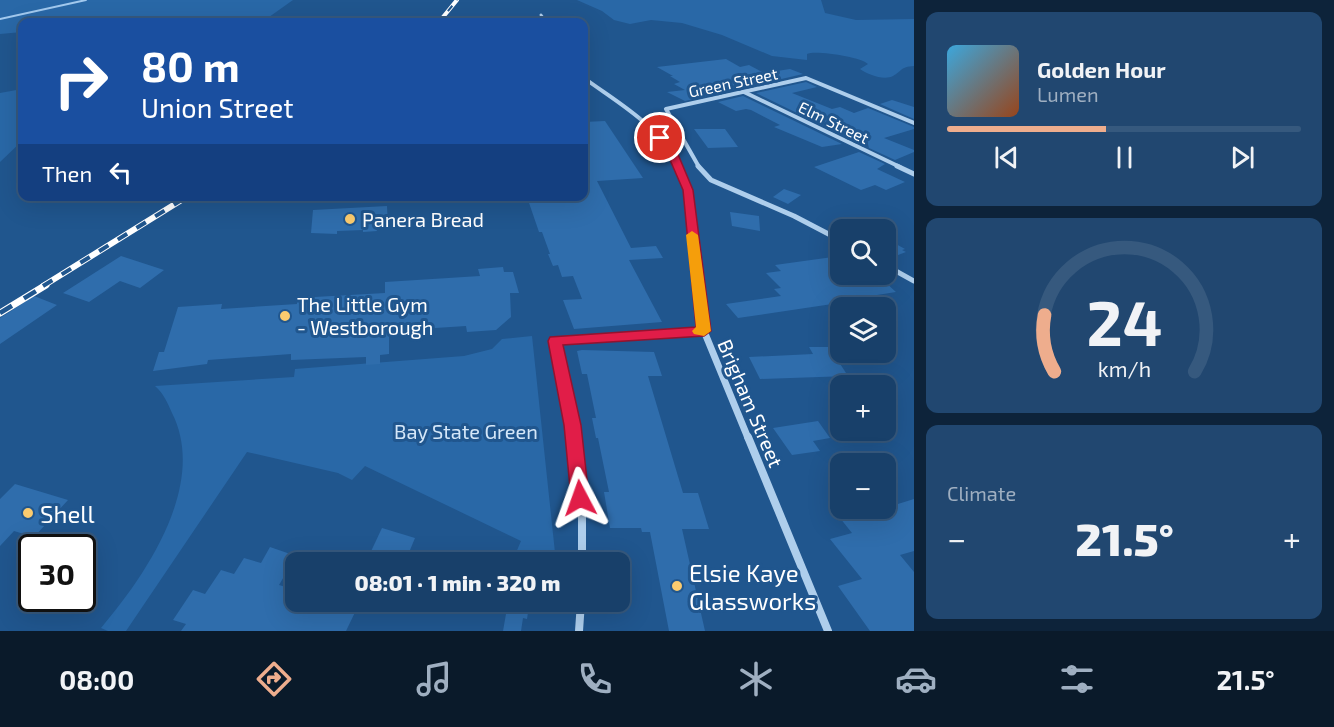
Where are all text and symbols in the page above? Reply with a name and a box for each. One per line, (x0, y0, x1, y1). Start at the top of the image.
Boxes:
text: 80 m (141, 40, 240, 90)
icon: right (42, 42, 120, 120)
text: Golden Hour (1037, 56, 1166, 82)
street label: Green Street (687, 63, 779, 101)
text: Lumen (1037, 82, 1099, 106)
text: Union Street (141, 91, 293, 123)
street label: Elm Street (796, 97, 872, 147)
pin (634, 112, 685, 163)
icon: arrive (643, 121, 676, 154)
icon: previous (990, 141, 1023, 174)
icon: pause (1108, 141, 1141, 174)
icon: next (1226, 141, 1259, 174)
icon: left (104, 156, 137, 189)
text: Then (42, 160, 92, 186)
place label: Panera Bread (362, 207, 484, 231)
marker: Panera Bread (343, 212, 357, 226)
map controls (830, 219, 896, 519)
button: search (830, 219, 896, 285)
text: 24 (1086, 285, 1162, 360)
place label: The Little Gym - Westborough (297, 292, 433, 339)
button: layers (830, 297, 896, 363)
marker: The Little Gym - Westborough (278, 309, 292, 323)
street label: Brigham Street (713, 335, 789, 471)
text: km/h (1097, 357, 1151, 382)
button: + (830, 375, 896, 441)
park label: Bay State Green (394, 419, 538, 443)
button: − (830, 453, 896, 519)
position arrow (548, 466, 612, 530)
text: Climate (947, 481, 1016, 505)
place label: Shell (40, 499, 95, 528)
marker: Shell (21, 506, 35, 520)
text: 21.5° (1075, 511, 1174, 565)
text: − (947, 518, 966, 558)
text: + (1283, 518, 1301, 558)
speed limit sign: 30 (18, 534, 96, 612)
place label: Elsie Kaye Glassworks (689, 558, 816, 615)
text: 08:01 · 1 min · 320 m (354, 569, 561, 595)
marker: Elsie Kaye Glassworks (670, 579, 684, 593)
icon: directions (253, 658, 295, 700)
icon: music (413, 658, 455, 700)
icon: phone (574, 658, 616, 700)
icon: climate (735, 658, 777, 700)
icon: car (895, 658, 937, 700)
icon: filters (1056, 658, 1098, 700)
text: 08:00 (59, 663, 134, 695)
text: 21.5° (1216, 663, 1275, 695)

